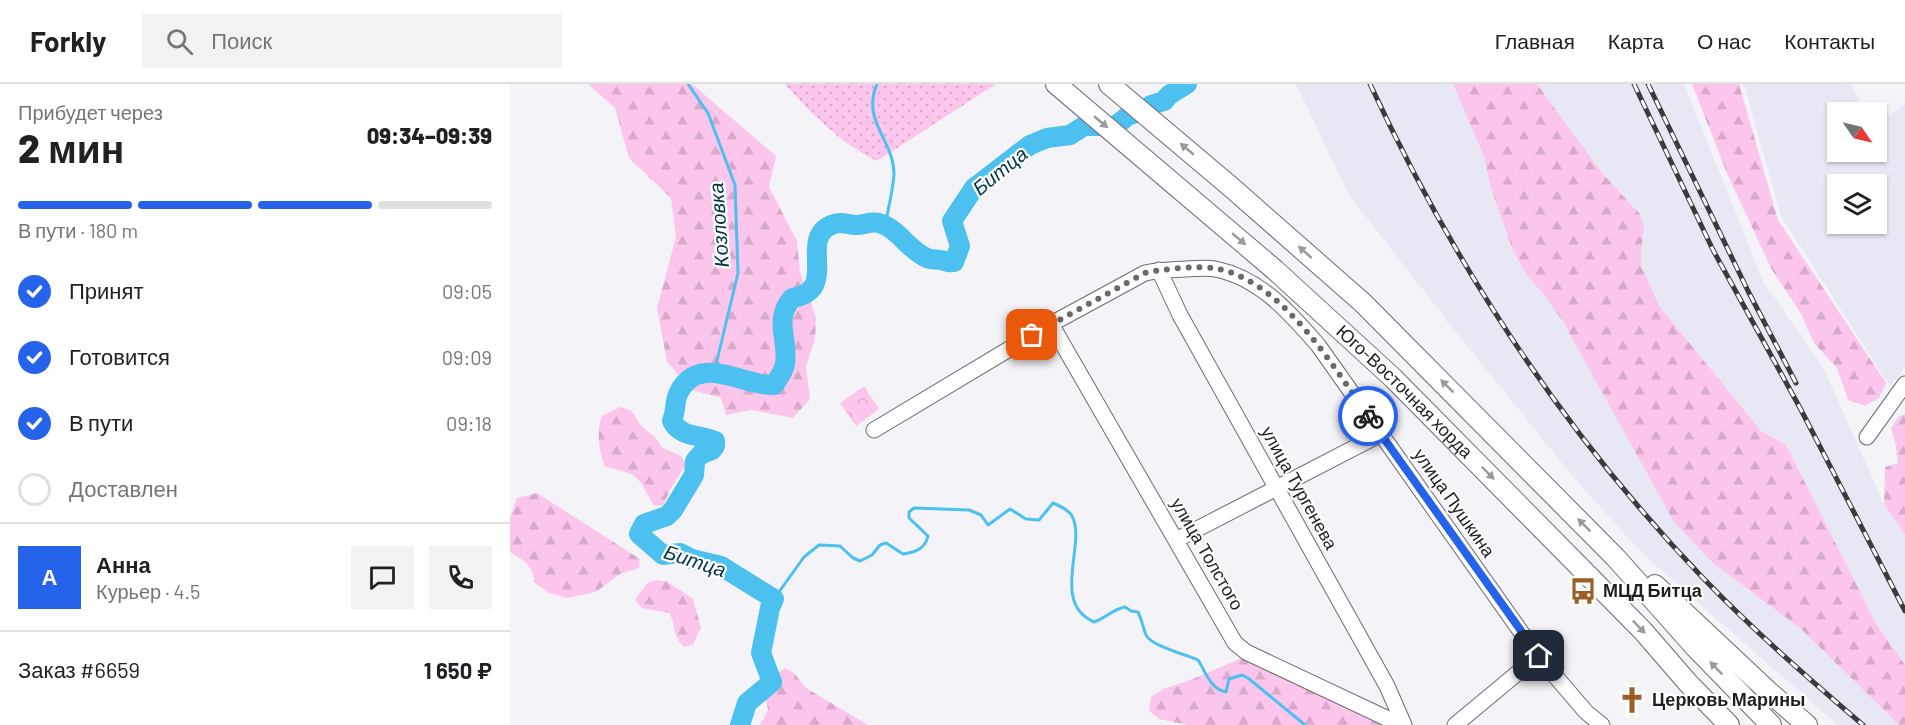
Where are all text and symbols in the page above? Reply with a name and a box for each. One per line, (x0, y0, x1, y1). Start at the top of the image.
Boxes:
search box (142, 14, 562, 68)
text: Forkly (30, 24, 106, 58)
icon: search (163, 25, 196, 58)
text: Поиск (211, 27, 272, 53)
text: Главная (1495, 28, 1575, 53)
text: Карта (1608, 28, 1664, 53)
text: О нас (1697, 28, 1751, 53)
text: Контакты (1784, 28, 1875, 53)
text: Прибудет через (18, 100, 163, 124)
north arrow (1827, 102, 1887, 162)
map controls (1827, 102, 1887, 234)
one-way arrow (1093, 115, 1108, 128)
text: 09:34–09:39 (367, 122, 492, 148)
text: 2 мин (18, 124, 124, 171)
water label: Битца (967, 141, 1032, 200)
one-way arrow (1179, 142, 1195, 155)
button: layers (1827, 174, 1887, 234)
water label: Козловка (703, 182, 733, 268)
text: В пути · 180 m (18, 218, 138, 242)
one-way arrow (1231, 232, 1246, 245)
one-way arrow (1298, 246, 1313, 259)
icon: check (18, 275, 51, 308)
text: Принят (69, 277, 143, 303)
text: 09:05 (442, 279, 492, 303)
pin (1006, 309, 1057, 360)
icon: bag (1015, 318, 1048, 351)
street label: Юго-Восточная хорда (1332, 320, 1479, 463)
icon: check (18, 341, 51, 374)
text: Готовится (69, 343, 170, 369)
text: 09:09 (442, 345, 492, 369)
one-way arrow (1440, 380, 1454, 394)
courier (1338, 386, 1398, 446)
icon: bike (1352, 400, 1385, 433)
icon: check (18, 407, 51, 440)
text: В пути (69, 409, 133, 435)
text: 09:18 (446, 411, 492, 435)
street label: улица Тургенева (1257, 422, 1343, 554)
street label: улица Пушкина (1409, 444, 1501, 562)
one-way arrow (1480, 466, 1494, 480)
text: Доставлен (69, 475, 178, 501)
street label: улица Толстого (1167, 493, 1249, 614)
one-way arrow (1577, 518, 1591, 532)
water label: Битца (661, 539, 729, 581)
button: chat (351, 546, 414, 609)
button: phone (429, 546, 492, 609)
text: Анна (96, 551, 151, 577)
text: А (42, 563, 57, 589)
bus stop icon: МЦД Битца (1568, 576, 1598, 606)
text: Курьер · 4.5 (96, 579, 200, 603)
place label: МЦД Битца (1603, 579, 1703, 601)
one-way arrow (1631, 620, 1645, 634)
pin (1513, 630, 1564, 681)
icon: home (1522, 639, 1555, 672)
text: Заказ #6659 (18, 656, 140, 682)
text: 1 650 ₽ (424, 657, 492, 683)
one-way arrow (1709, 662, 1723, 676)
church icon: Церковь Марины (1617, 685, 1647, 715)
place label: Церковь Марины (1652, 688, 1805, 710)

